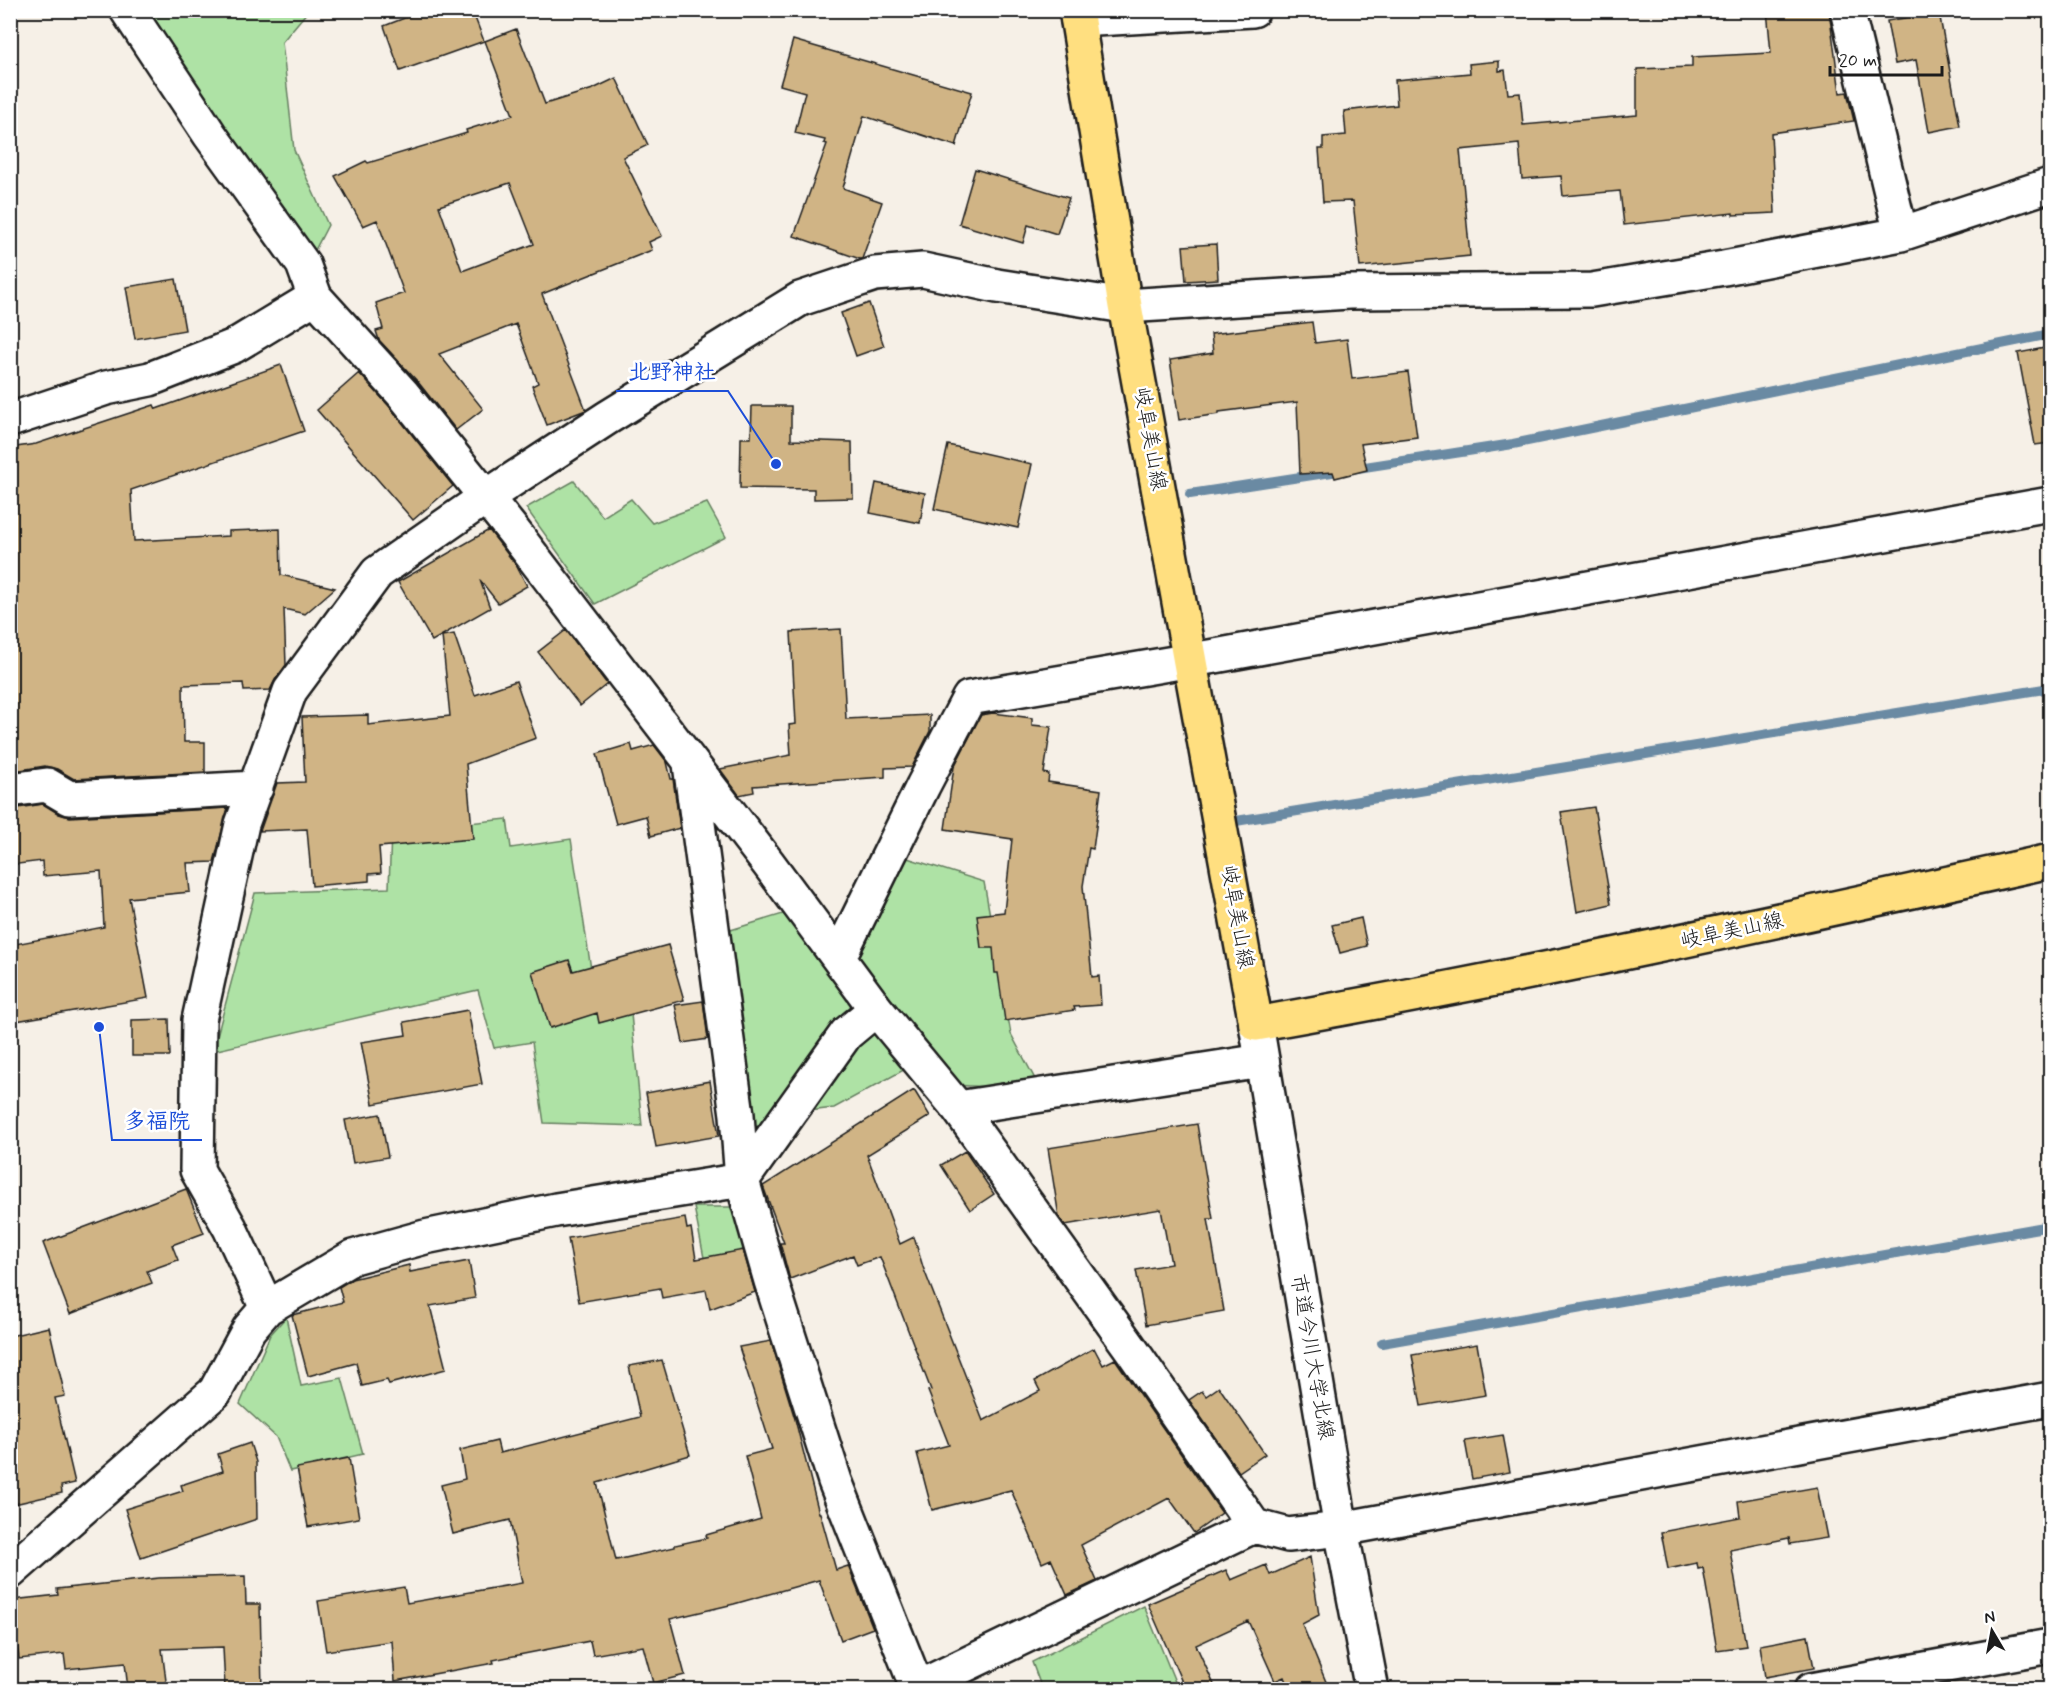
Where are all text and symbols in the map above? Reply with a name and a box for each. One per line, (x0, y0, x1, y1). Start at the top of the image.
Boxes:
scale bar (1830, 39, 1942, 77)
text: 20 m (1839, 49, 1877, 73)
callout: 北野神社 (616, 351, 728, 391)
text: 北野神社 (628, 359, 716, 387)
street label: 岐阜美山線 (1127, 385, 1173, 493)
street label: 岐阜美山線 (1214, 863, 1260, 971)
street label: 岐阜美山線 (1678, 906, 1786, 956)
callout: 多福院 (112, 1100, 202, 1140)
text: 多福院 (124, 1108, 190, 1136)
street label: 市道今川大学北線 (1284, 1272, 1340, 1442)
north arrow (1962, 1601, 2022, 1661)
text: N (1983, 1606, 1997, 1629)

